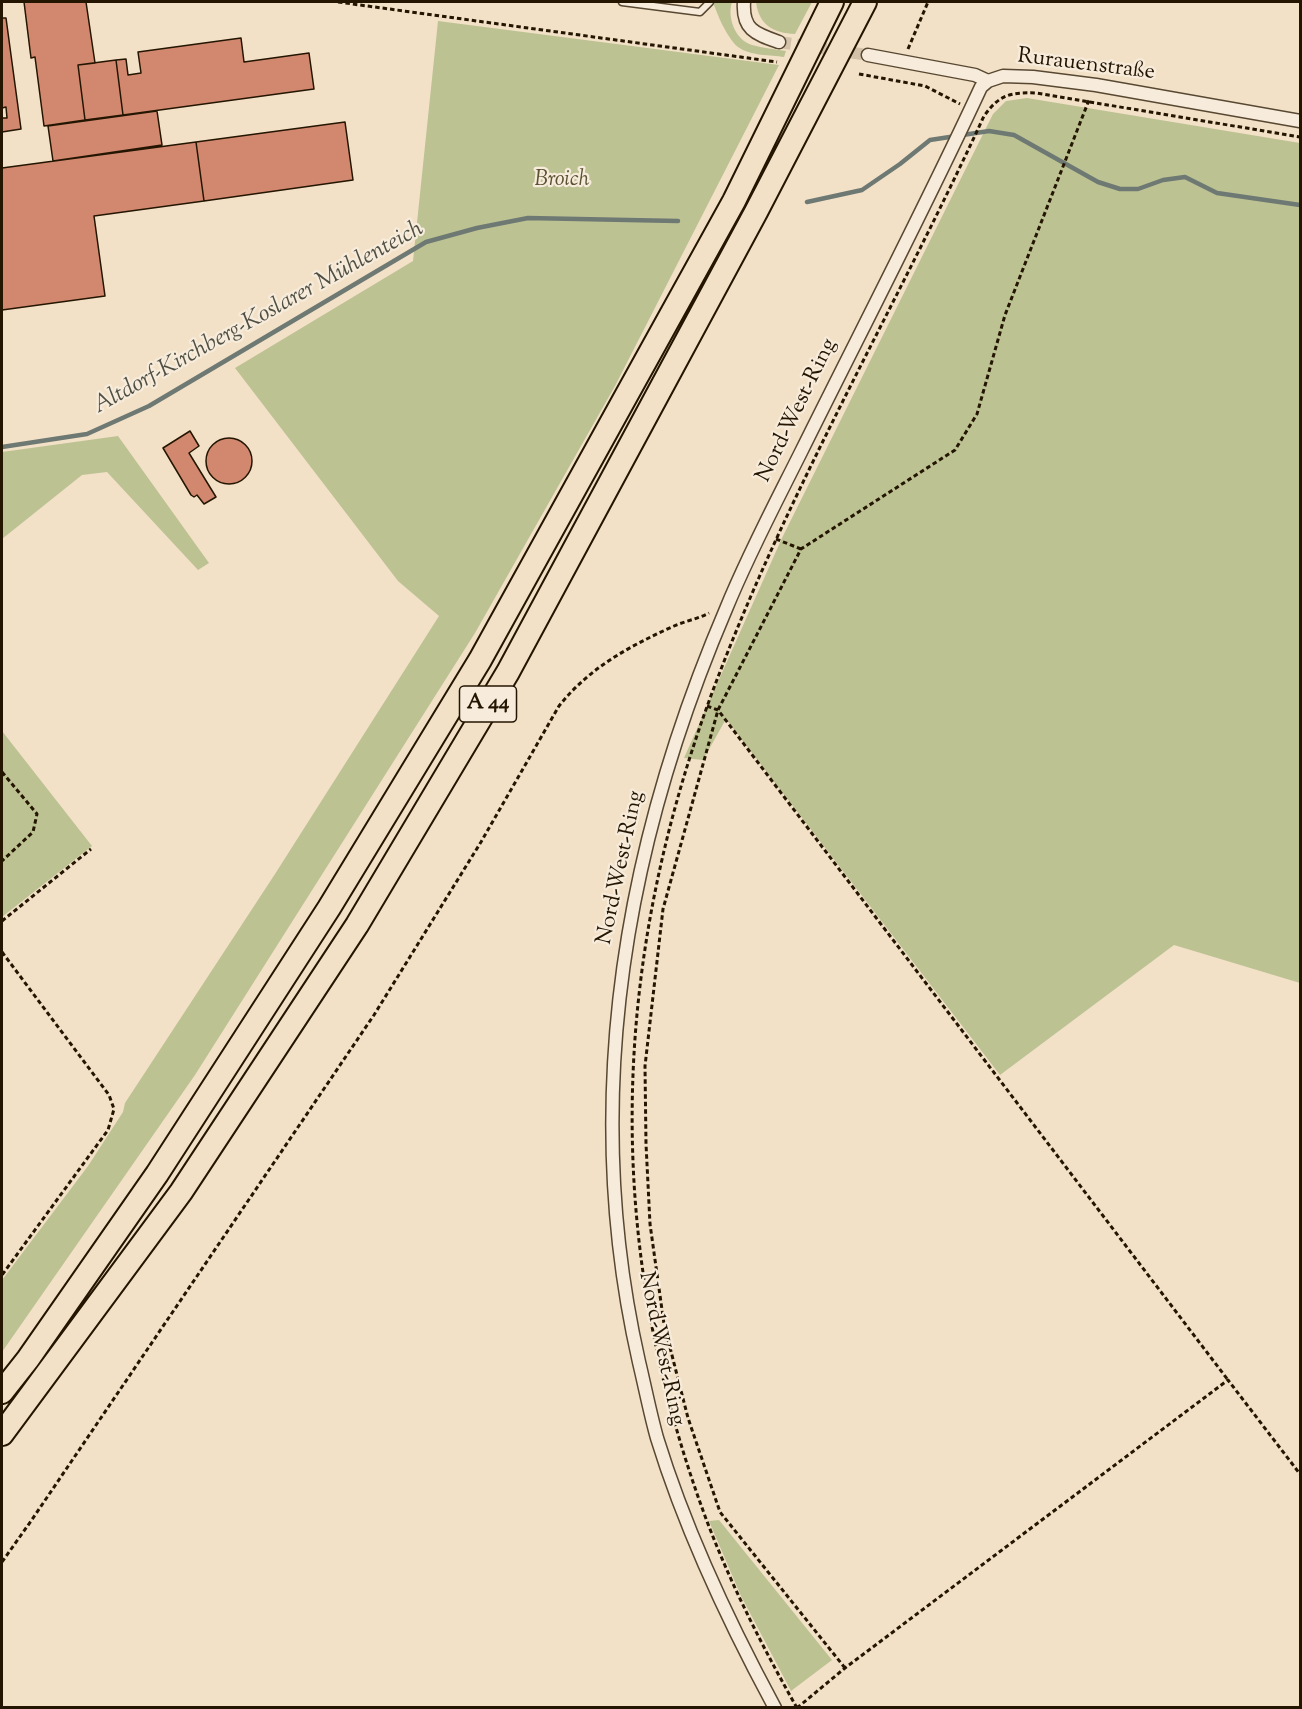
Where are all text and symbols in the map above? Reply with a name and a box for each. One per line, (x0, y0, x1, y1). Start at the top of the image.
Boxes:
street label: Rurauenstraße (1016, 44, 1156, 88)
park label: Broich (535, 168, 589, 194)
water label: Altdorf-Kirchberg-Koslarer Mühlenteich (89, 216, 429, 422)
street label: Nord-West-Ring (752, 335, 844, 487)
road number: A 44 (460, 686, 516, 722)
street label: Nord-West-Ring (593, 789, 651, 947)
street label: Nord-West-Ring (631, 1270, 689, 1428)

